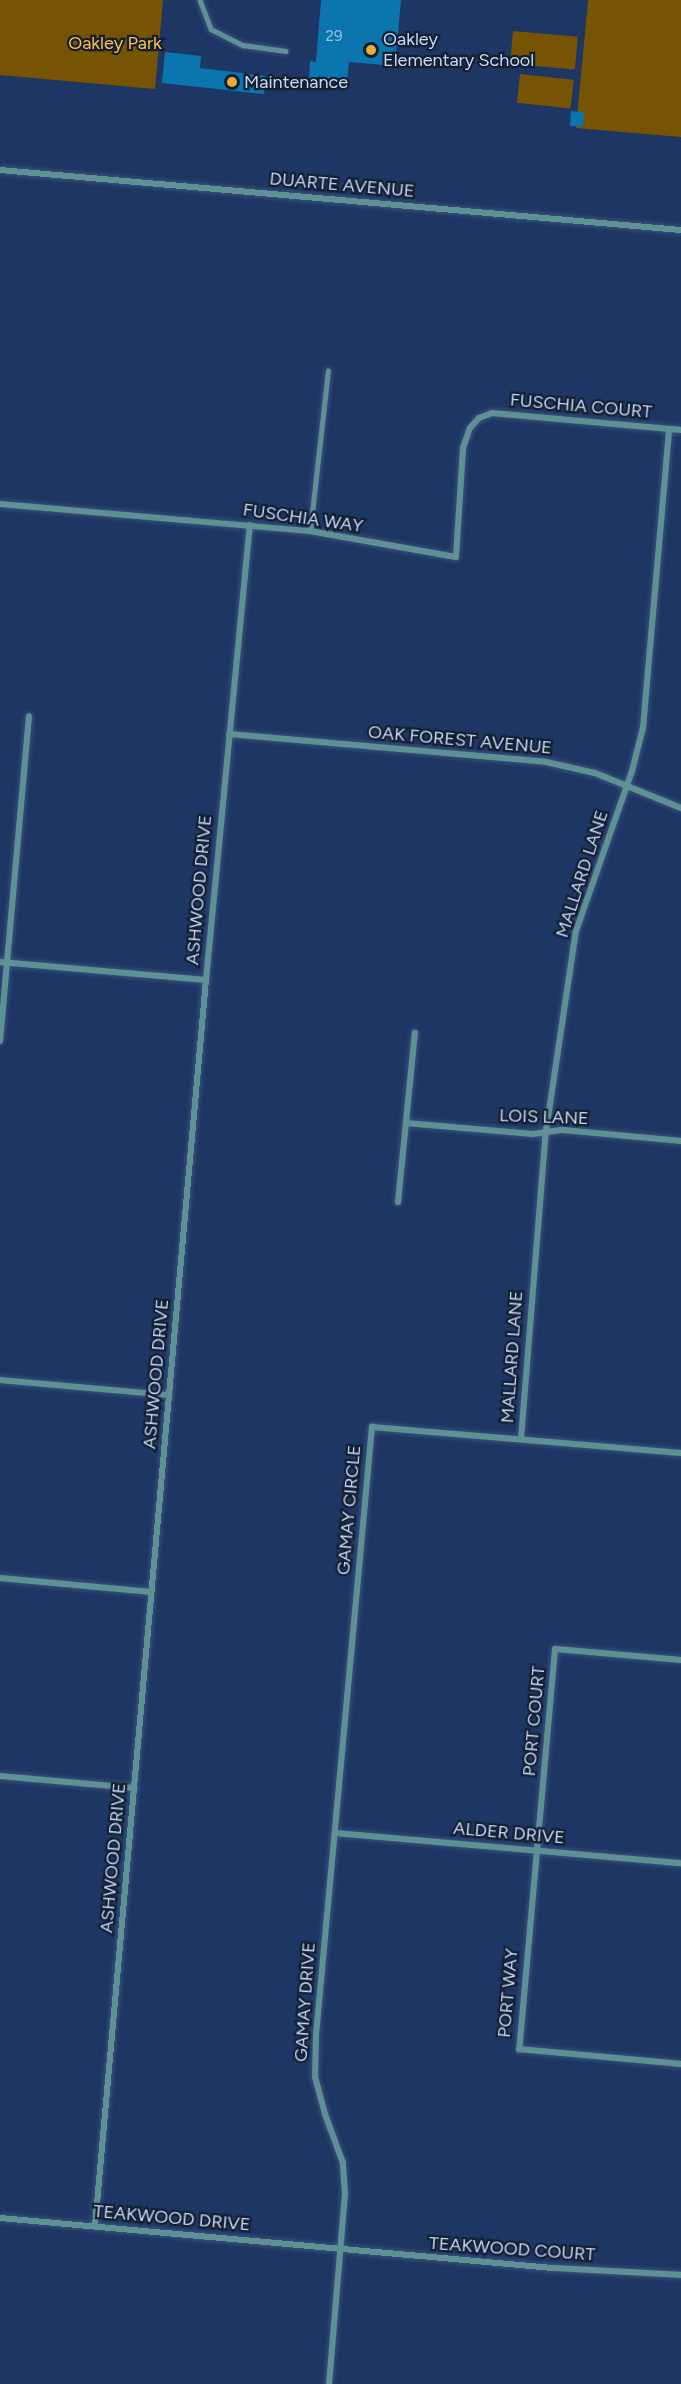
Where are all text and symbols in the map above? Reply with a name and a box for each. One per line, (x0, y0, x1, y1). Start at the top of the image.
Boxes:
house number: 29 (326, 28, 342, 46)
place label: Oakley Elementary School (383, 29, 534, 72)
park label: Oakley Park (68, 32, 162, 54)
marker: Oakley Elementary School (364, 43, 378, 57)
place label: Maintenance (244, 71, 348, 93)
marker: Maintenance (225, 75, 239, 89)
street label: DUARTE AVENUE (269, 168, 415, 202)
street label: FUSCHIA COURT (509, 389, 653, 423)
street label: FUSCHIA WAY (242, 499, 364, 537)
street label: OAK FOREST AVENUE (367, 721, 553, 759)
street label: MALLARD LANE (551, 808, 613, 940)
street label: ASHWOOD DRIVE (182, 814, 216, 966)
street label: LOIS LANE (499, 1105, 589, 1129)
street label: MALLARD LANE (497, 1290, 527, 1424)
street label: ASHWOOD DRIVE (139, 1298, 173, 1450)
street label: GAMAY CIRCLE (333, 1444, 365, 1576)
street label: PORT COURT (518, 1665, 550, 1777)
street label: ASHWOOD DRIVE (96, 1782, 130, 1934)
street label: ALDER DRIVE (452, 1817, 566, 1849)
street label: GAMAY DRIVE (290, 1941, 320, 2063)
street label: PORT WAY (493, 1947, 523, 2039)
street label: TEAKWOOD DRIVE (93, 2200, 251, 2236)
street label: TEAKWOOD COURT (428, 2232, 596, 2266)

